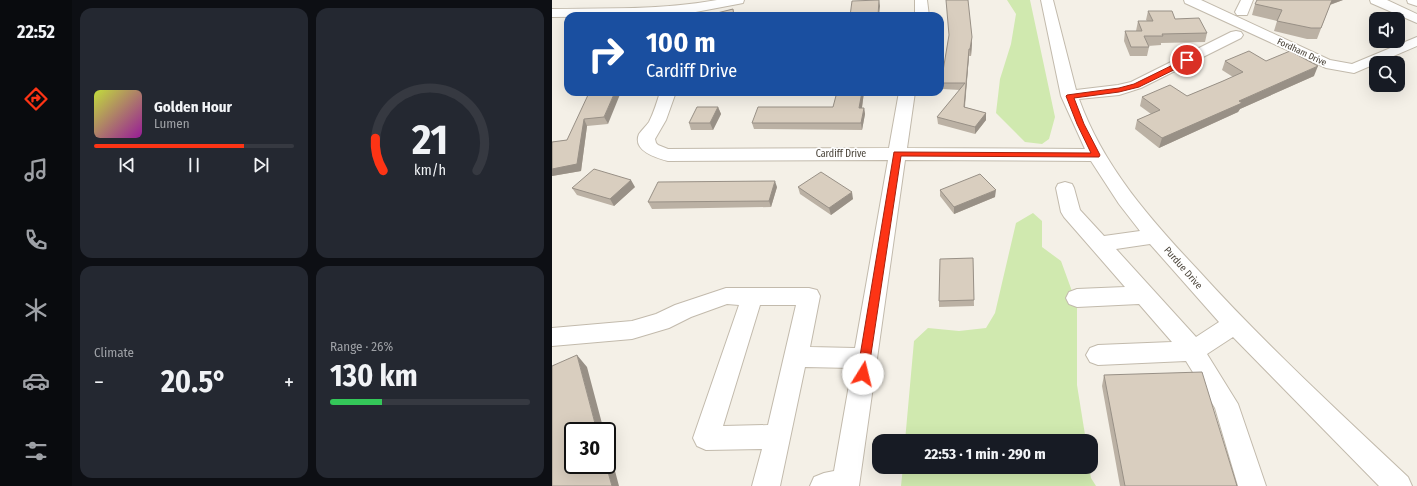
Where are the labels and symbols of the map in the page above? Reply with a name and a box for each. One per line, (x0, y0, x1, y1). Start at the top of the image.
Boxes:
street label: Fordham Drive (1276, 36, 1329, 68)
pin (1170, 43, 1204, 77)
street label: Cardiff Drive (816, 148, 866, 160)
street label: Purdue Drive (1161, 244, 1205, 292)
position arrow (842, 353, 884, 395)
speed limit sign: 30 (564, 422, 616, 474)

